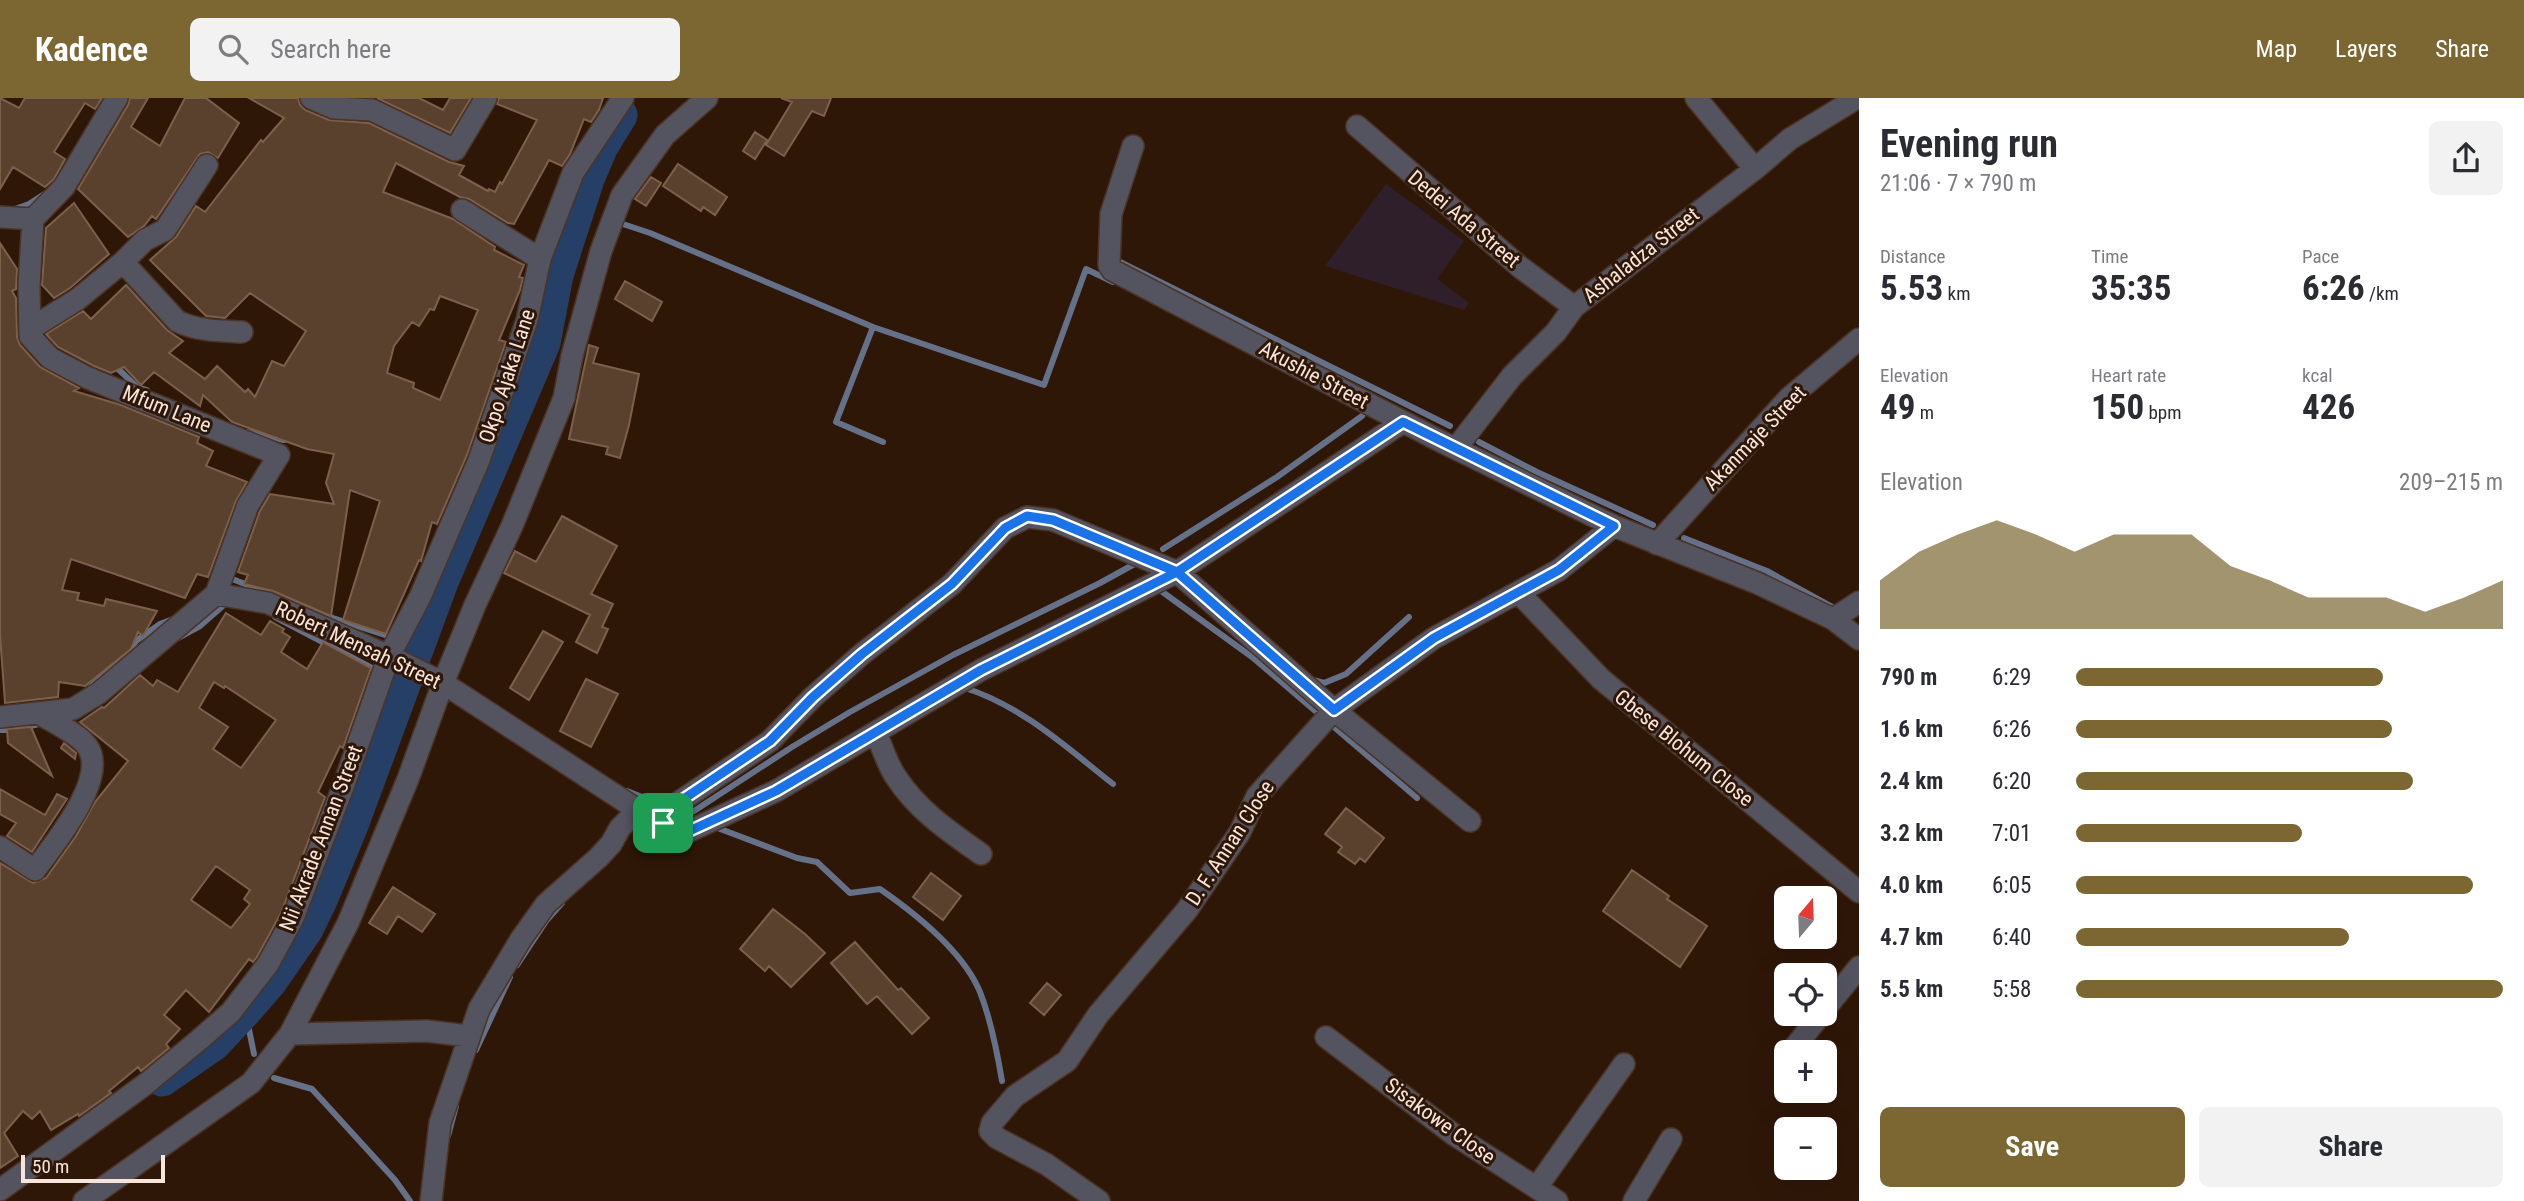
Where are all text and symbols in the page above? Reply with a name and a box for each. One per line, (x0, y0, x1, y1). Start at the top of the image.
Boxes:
search box (190, 18, 680, 81)
text: Kadence (35, 30, 148, 69)
icon: search (214, 30, 252, 68)
text: Search here (270, 34, 391, 64)
text: Map (2256, 35, 2297, 63)
text: Layers (2335, 35, 2397, 63)
text: Share (2435, 35, 2489, 63)
button: share (2429, 121, 2503, 195)
text: Evening run (1880, 122, 2058, 166)
street label: Dedei Ada Street (1403, 165, 1525, 273)
text: 21:06 · 7 × 790 m (1880, 170, 2036, 197)
street label: Ashaladza Street (1578, 202, 1704, 308)
text: Distance (1880, 245, 1945, 268)
text: Time (2091, 245, 2128, 268)
text: Pace (2302, 245, 2339, 268)
text: 5.53 (1880, 268, 1943, 309)
text: 35:35 (2091, 268, 2171, 309)
text: 6:26 (2302, 268, 2365, 309)
text: km (1943, 282, 1970, 305)
text: /km (2365, 282, 2399, 305)
street label: Okpo Ajaka Lane (474, 306, 540, 446)
street label: Akushie Street (1255, 336, 1373, 414)
text: Elevation (1880, 364, 1948, 387)
text: Heart rate (2091, 364, 2166, 387)
text: kcal (2302, 364, 2333, 387)
street label: Mfum Lane (119, 380, 215, 438)
street label: Akanmaje Street (1699, 381, 1811, 495)
text: 49 (1880, 387, 1915, 428)
text: 150 (2091, 387, 2144, 428)
text: 426 (2302, 387, 2355, 428)
text: m (1915, 401, 1934, 424)
text: bpm (2144, 401, 2181, 424)
text: Elevation (1880, 469, 1963, 496)
text: 209–215 m (2399, 469, 2503, 496)
street label: Robert Mensah Street (272, 596, 444, 694)
text: 790 m (1880, 664, 1937, 691)
text: 6:29 (1992, 664, 2031, 691)
street label: Gbese Blohum Close (1610, 685, 1758, 811)
text: 1.6 km (1880, 716, 1943, 743)
text: 6:26 (1992, 716, 2031, 743)
street label: Nii Akrade Annan Street (275, 742, 367, 934)
text: 2.4 km (1880, 768, 1943, 795)
text: 6:20 (1992, 768, 2031, 795)
street label: D. F. Annan Close (1181, 776, 1279, 910)
pin (633, 793, 693, 853)
icon: arrive (644, 804, 682, 842)
text: 3.2 km (1880, 820, 1943, 847)
text: 7:01 (1992, 820, 2031, 847)
text: 4.0 km (1880, 872, 1943, 899)
text: 6:05 (1992, 872, 2031, 899)
north arrow (1774, 886, 1838, 948)
map controls (1774, 886, 1837, 1180)
text: 4.7 km (1880, 924, 1943, 951)
text: 6:40 (1992, 924, 2031, 951)
button: locate (1774, 963, 1837, 1026)
text: 5.5 km (1880, 976, 1943, 1003)
text: 5:58 (1992, 976, 2031, 1003)
button: + (1774, 1040, 1837, 1103)
street label: Sisakowe Close (1380, 1073, 1500, 1169)
button: Save (1880, 1107, 2185, 1187)
button: Share (2199, 1107, 2503, 1187)
button: − (1774, 1117, 1837, 1180)
scale bar (21, 1152, 164, 1184)
text: 50 m (32, 1155, 69, 1178)

